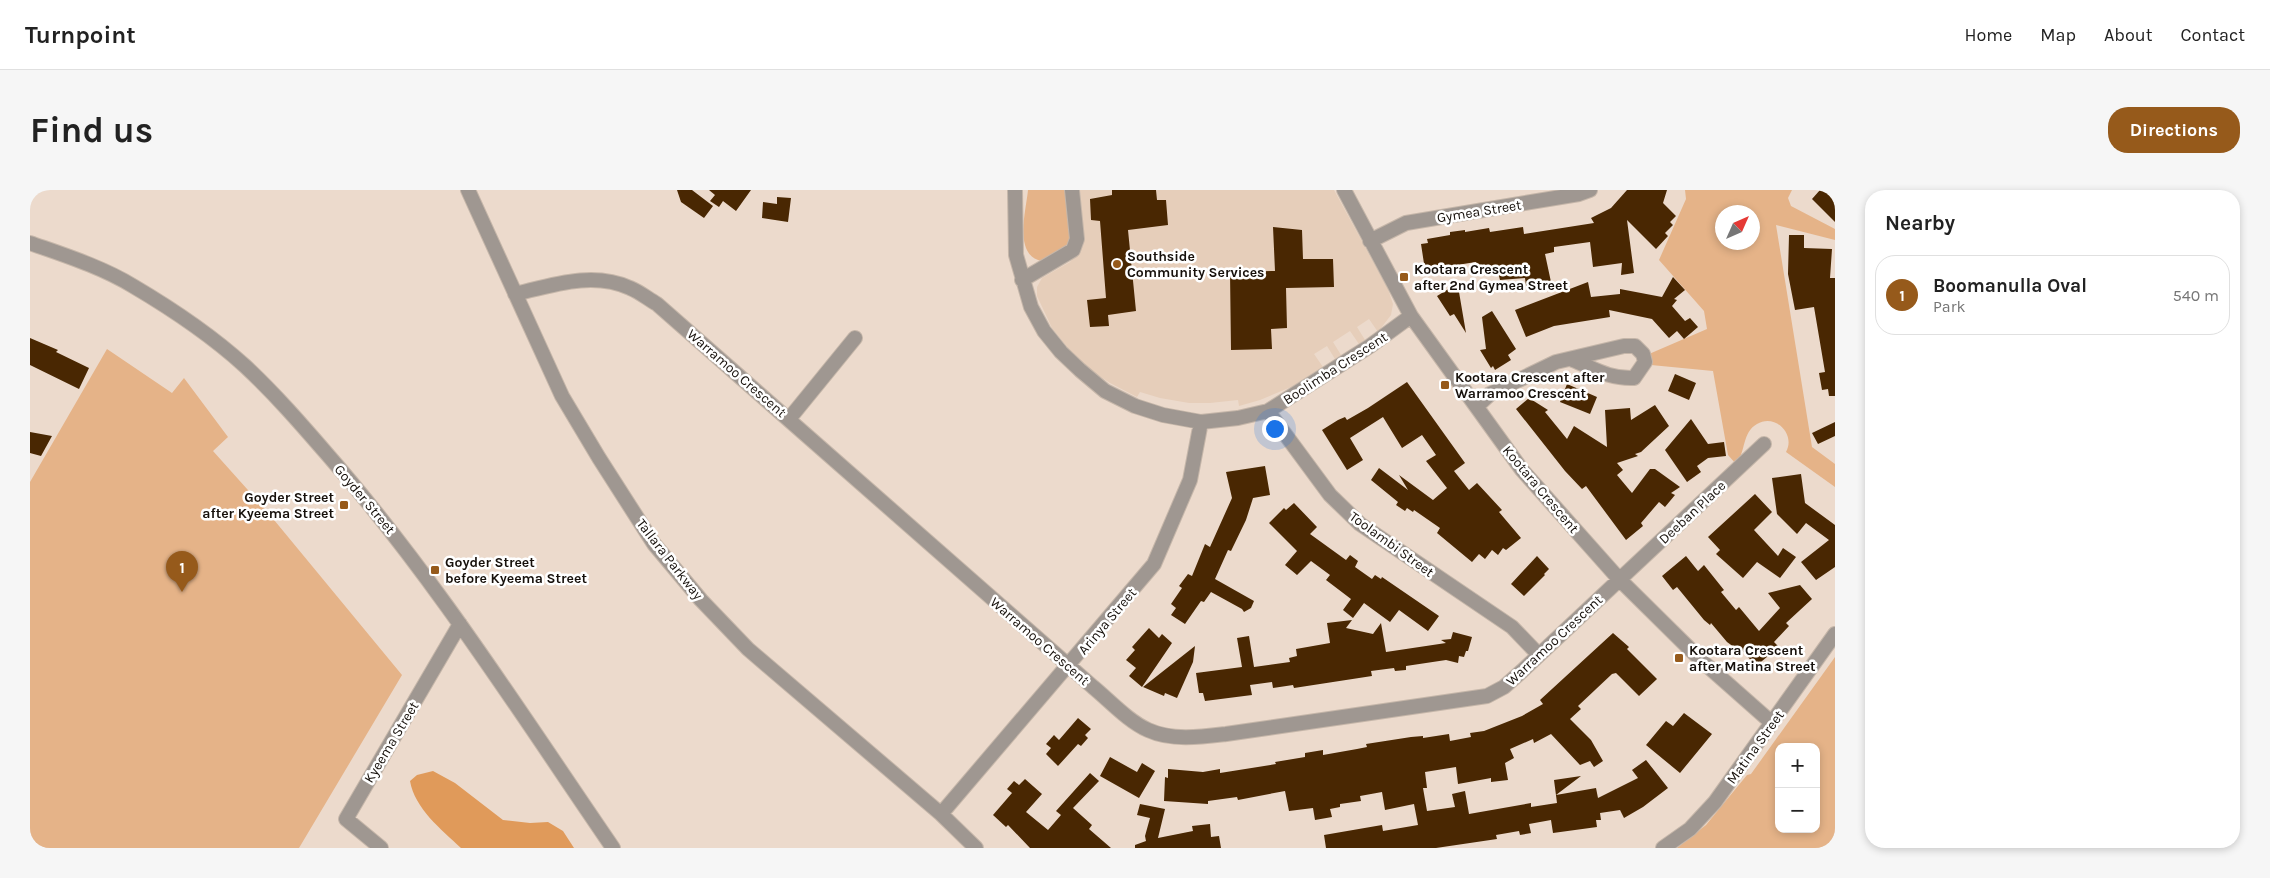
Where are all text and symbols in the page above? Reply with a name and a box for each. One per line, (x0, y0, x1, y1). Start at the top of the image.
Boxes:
text: Turnpoint (25, 21, 136, 49)
text: Home (1964, 24, 2012, 46)
text: Map (2040, 24, 2076, 46)
text: About (2104, 24, 2153, 46)
text: Contact (2181, 24, 2245, 46)
button: Directions (2108, 107, 2240, 153)
text: Find us (30, 110, 153, 151)
street label: Gymea Street (1436, 196, 1523, 227)
north arrow (1715, 205, 1760, 250)
text: Nearby (1885, 211, 1955, 235)
place label: Southside Community Services (1127, 248, 1265, 281)
marker: Southside Community Services (1111, 258, 1123, 270)
place label: Kootara Crescent after 2nd Gymea Street (1414, 261, 1568, 294)
marker: Kootara Crescent after 2nd Gymea Street (1398, 271, 1410, 283)
text: Boomanulla Oval (1933, 275, 2087, 297)
text: 1 (1899, 286, 1905, 305)
text: 540 m (2173, 286, 2219, 305)
text: Park (1933, 297, 1965, 316)
street label: Warramoo Crescent (684, 326, 790, 421)
street label: Boolimba Crescent (1280, 328, 1391, 408)
place label: Kootara Crescent after Warramoo Crescent (1455, 369, 1605, 402)
marker: Kootara Crescent after Warramoo Crescent (1439, 379, 1451, 391)
your location (1262, 416, 1288, 442)
street label: Kootara Crescent (1499, 442, 1582, 537)
street label: Goyder Street (331, 461, 399, 538)
street label: Deeban Place (1655, 477, 1729, 548)
place label: Goyder Street after Kyeema Street (202, 489, 334, 522)
marker: Goyder Street after Kyeema Street (338, 499, 350, 511)
street label: Toolambi Street (1346, 508, 1437, 581)
street label: Tallara Parkway (633, 515, 707, 603)
pin: 1 (166, 551, 198, 592)
place label: Goyder Street before Kyeema Street (445, 554, 587, 587)
marker: Goyder Street before Kyeema Street (429, 564, 441, 576)
street label: Arinya Street (1075, 585, 1140, 658)
street label: Warramoo Crescent (1503, 591, 1606, 689)
street label: Warramoo Crescent (987, 594, 1093, 689)
place label: Kootara Crescent after Matina Street (1689, 642, 1816, 675)
marker: Kootara Crescent after Matina Street (1673, 652, 1685, 664)
street label: Kyeema Street (360, 698, 422, 786)
street label: Matina Street (1723, 707, 1788, 787)
map controls (1775, 743, 1820, 833)
button: + (1775, 743, 1820, 788)
button: − (1775, 788, 1820, 833)

